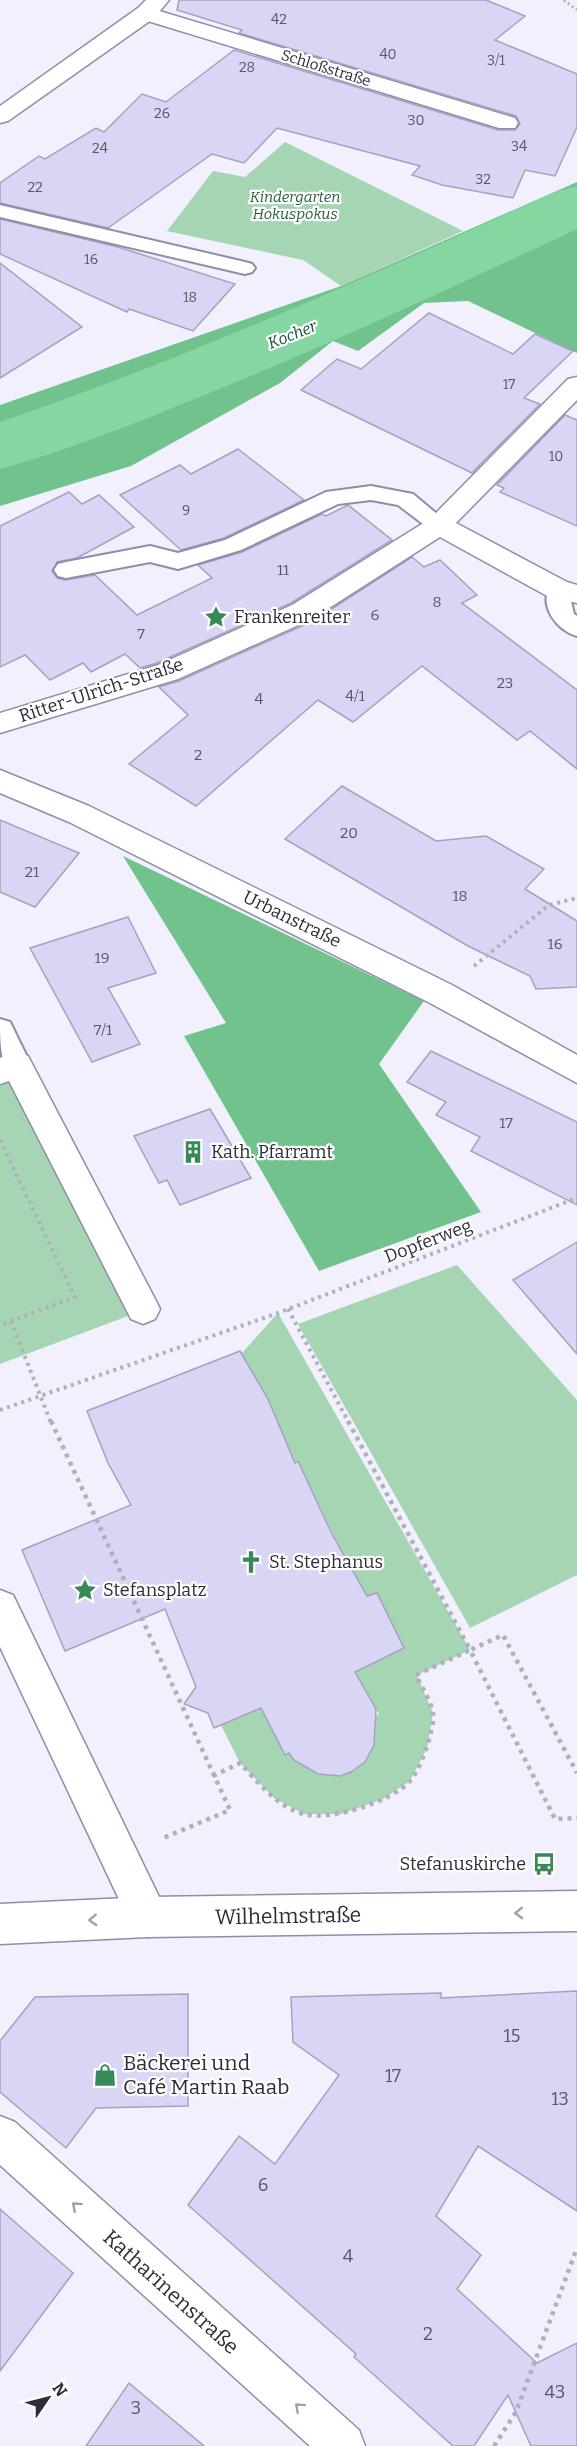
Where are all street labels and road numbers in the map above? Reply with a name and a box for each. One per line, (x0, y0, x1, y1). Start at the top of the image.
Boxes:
street label: Schloßstraße (279, 46, 373, 90)
street label: Ritter-Ulrich-Straße (16, 653, 186, 727)
street label: Urbanstraße (239, 886, 345, 952)
street label: Dopferweg (381, 1214, 475, 1268)
street label: Wilhelmstraße (215, 1902, 361, 1930)
street label: Katharinenstraße (98, 2224, 244, 2360)

